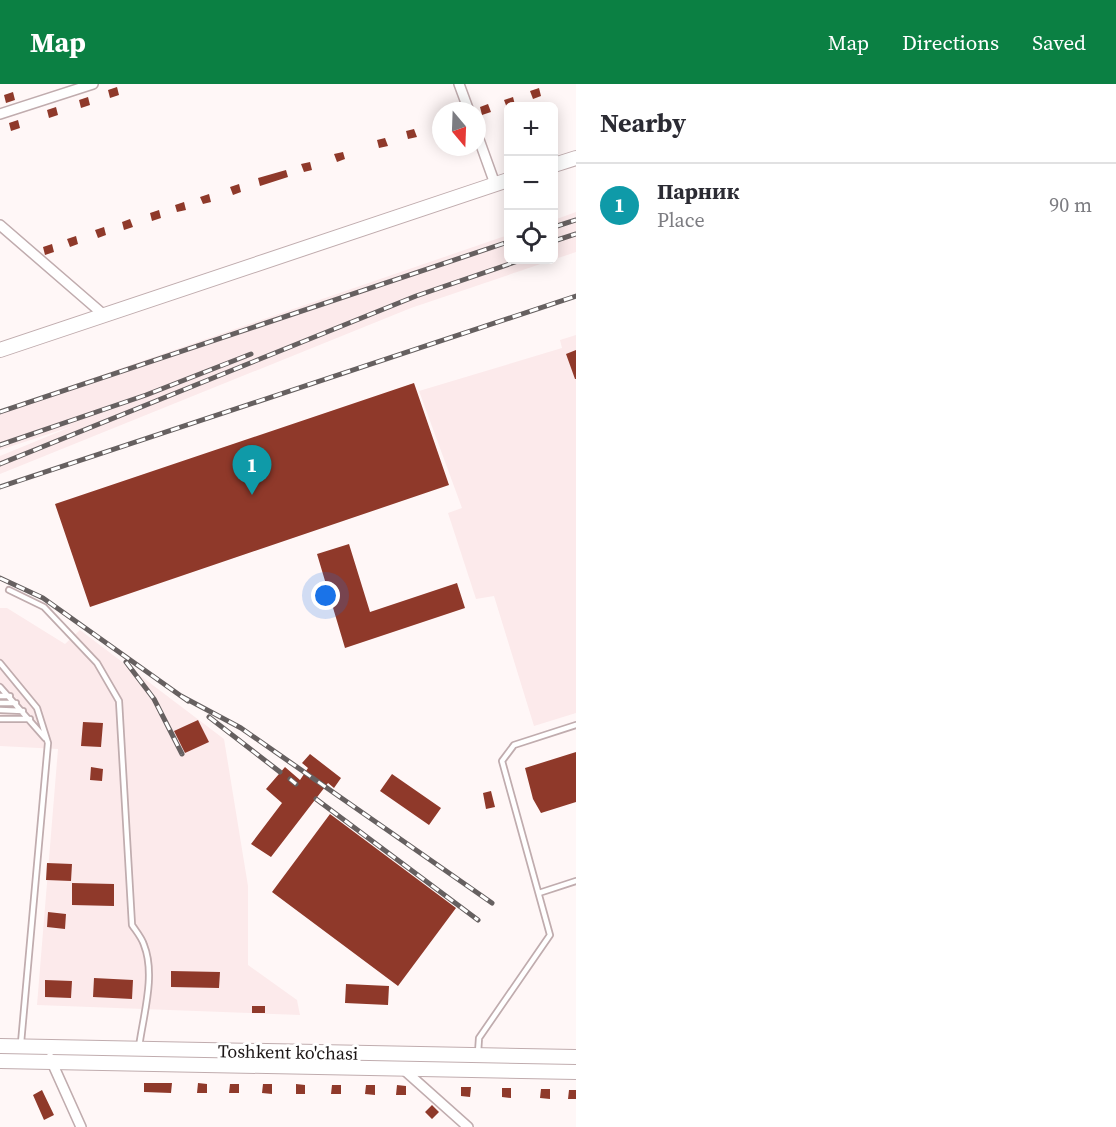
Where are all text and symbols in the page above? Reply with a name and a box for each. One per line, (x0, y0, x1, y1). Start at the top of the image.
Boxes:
text: Map (30, 23, 86, 61)
text: Map (828, 28, 869, 57)
text: Directions (902, 28, 999, 57)
text: Saved (1032, 28, 1086, 57)
north arrow (432, 102, 486, 156)
map controls (504, 102, 558, 264)
button: + (504, 102, 558, 156)
text: Nearby (600, 105, 686, 141)
button: − (504, 156, 558, 210)
text: Парник (657, 176, 739, 206)
text: 1 (614, 191, 625, 219)
text: 90 m (1049, 191, 1092, 219)
text: Place (657, 206, 705, 234)
button: locate (504, 210, 558, 264)
pin: 1 (232, 446, 272, 495)
your location (311, 581, 340, 610)
street label: Toshkent ko'chasi (218, 1038, 358, 1066)

